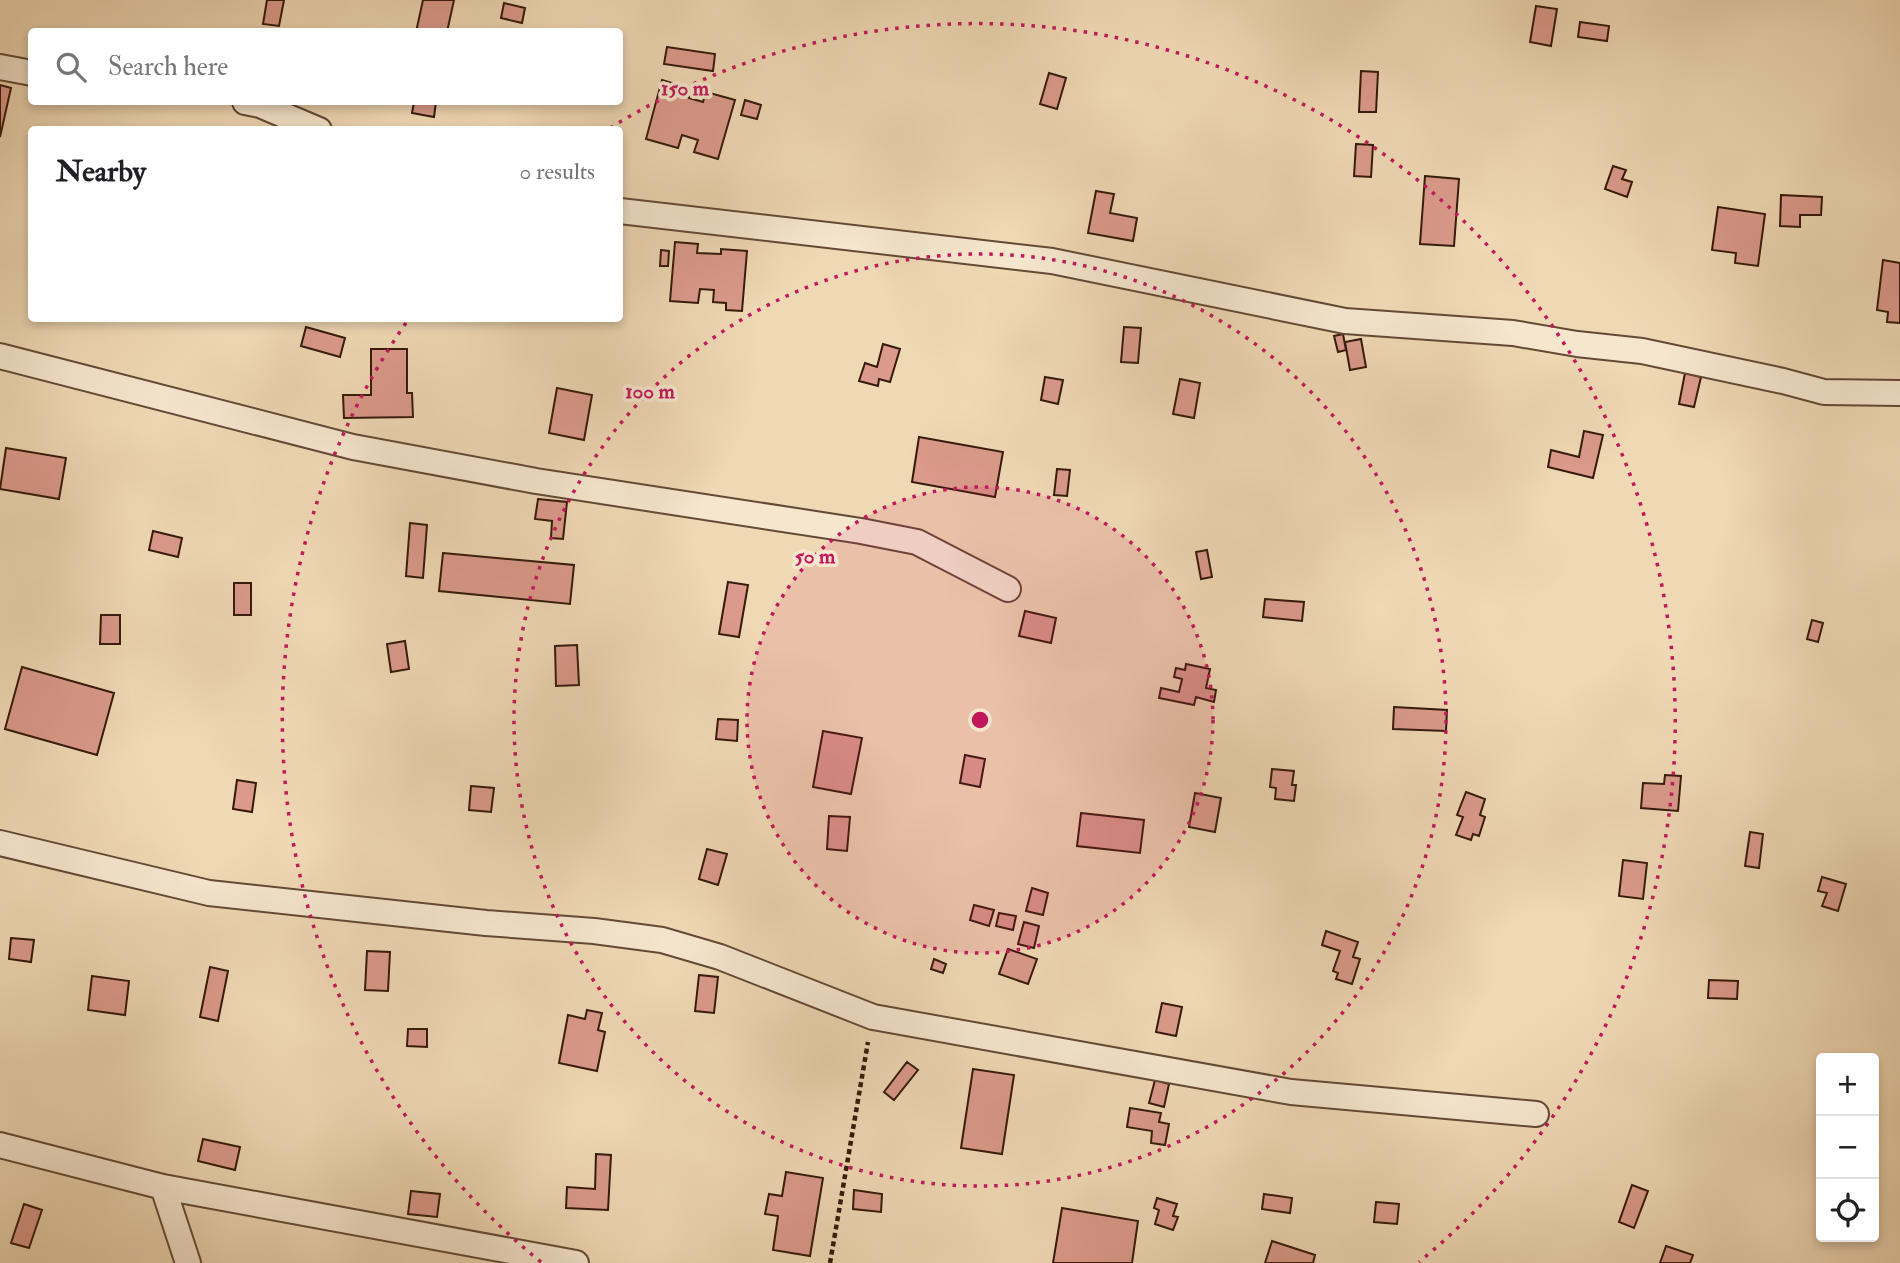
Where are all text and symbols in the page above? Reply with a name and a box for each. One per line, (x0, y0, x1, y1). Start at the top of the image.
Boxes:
search box (28, 28, 623, 105)
icon: search (52, 48, 90, 86)
text: Search here (108, 51, 228, 83)
text: 150 m (661, 75, 710, 102)
text: Nearby (56, 153, 146, 190)
text: 0 results (519, 157, 595, 186)
text: 100 m (625, 378, 676, 405)
text: 50 m (795, 543, 836, 570)
centre of rings (968, 708, 992, 732)
map controls (1816, 1053, 1879, 1242)
button: + (1816, 1053, 1879, 1116)
button: − (1816, 1116, 1879, 1179)
button: locate (1816, 1179, 1879, 1242)

